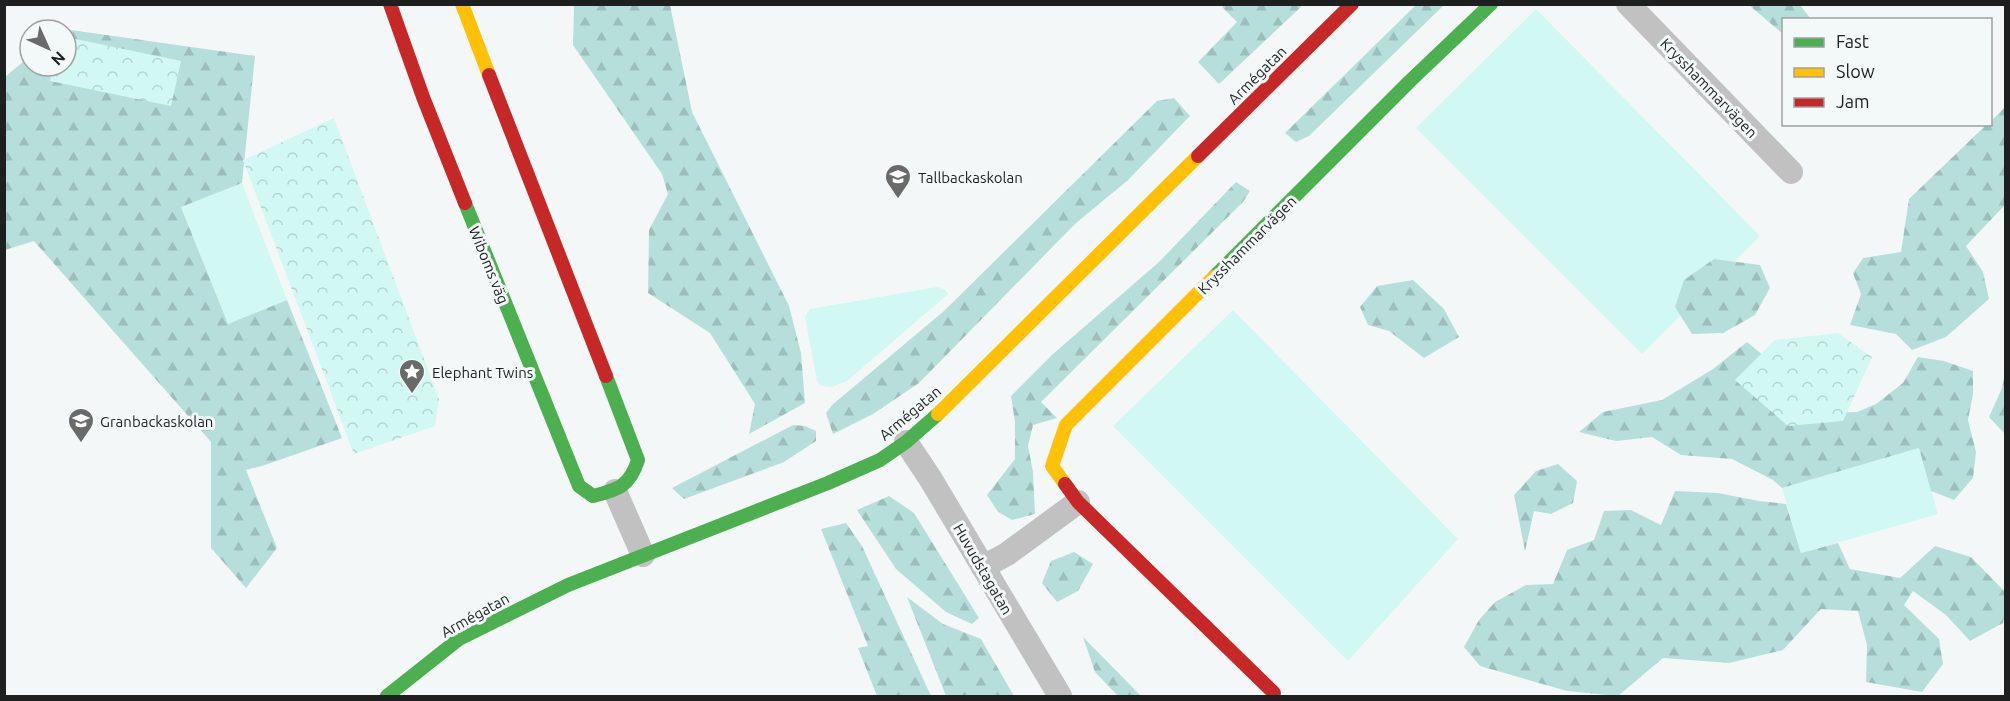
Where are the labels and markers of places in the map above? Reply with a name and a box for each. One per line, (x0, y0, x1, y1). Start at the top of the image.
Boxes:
school or university icon: Tallbackaskolan (883, 162, 913, 200)
place label: Tallbackaskolan (918, 169, 1023, 186)
place icon: Elephant Twins (397, 357, 427, 395)
place label: Elephant Twins (432, 364, 533, 381)
school or university icon: Granbackaskolan (66, 406, 96, 444)
place label: Granbackaskolan (100, 413, 213, 430)

